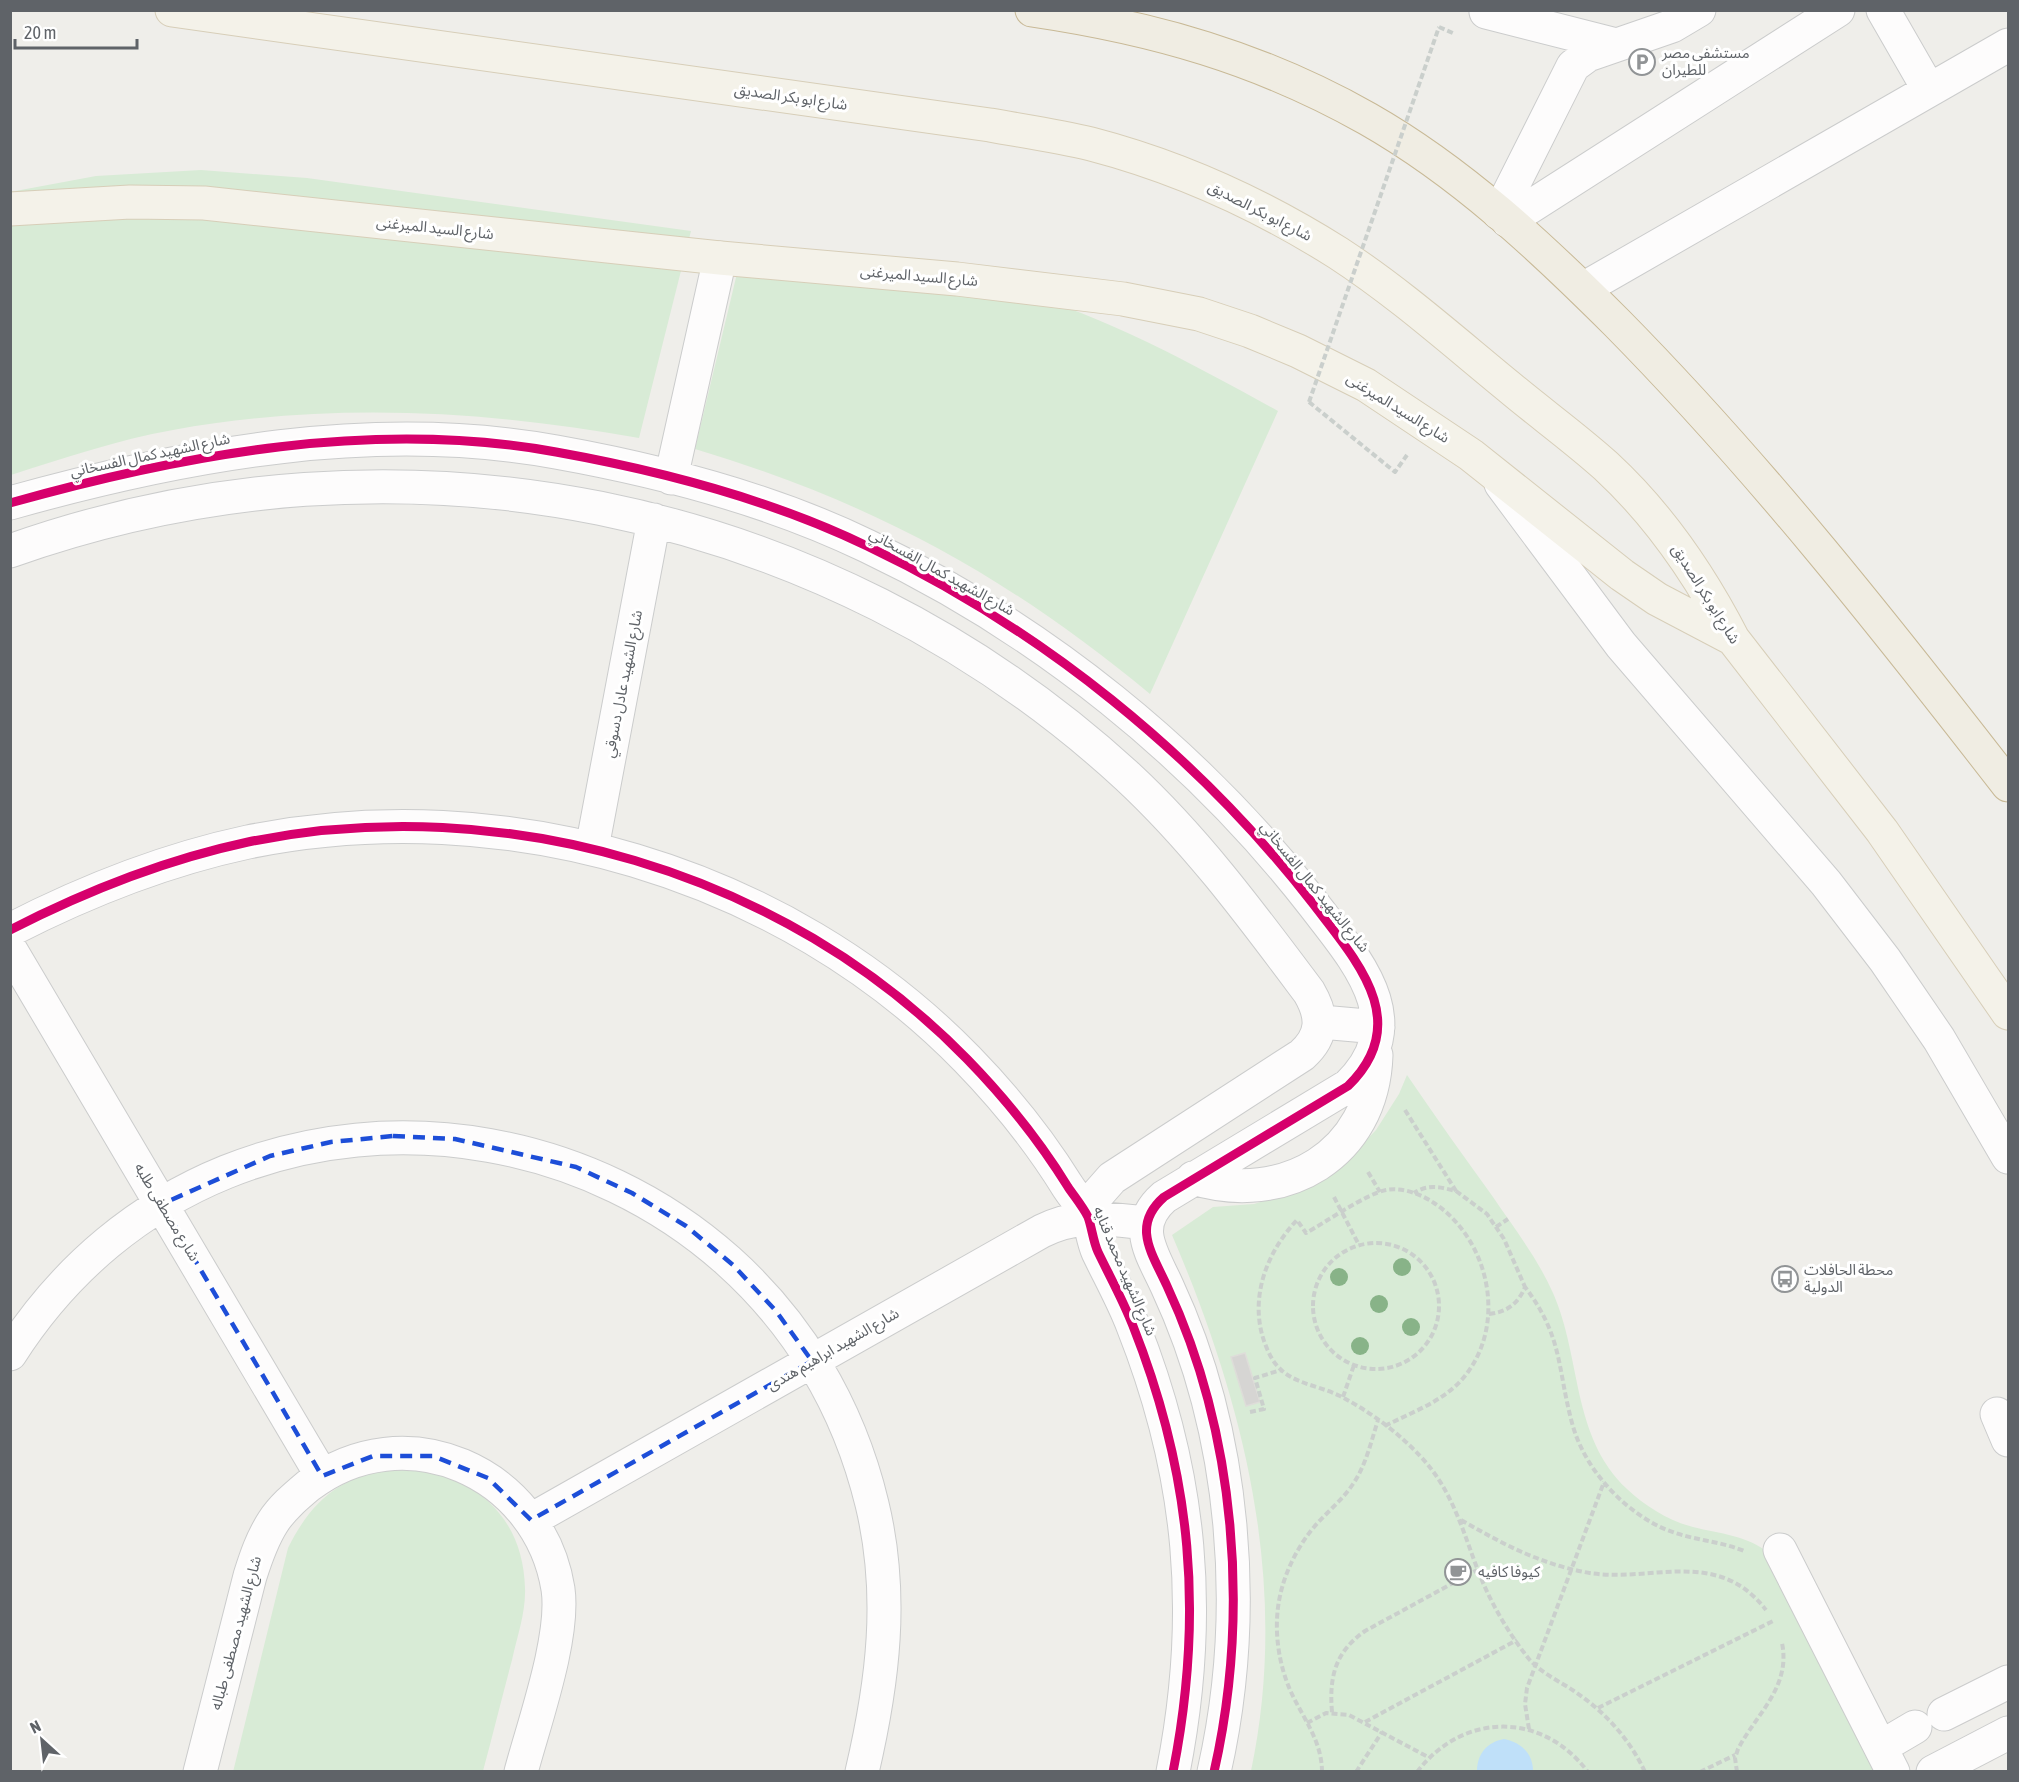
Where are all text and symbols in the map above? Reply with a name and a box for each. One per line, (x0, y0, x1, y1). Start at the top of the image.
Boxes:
scale bar (15, 12, 136, 50)
text: 20 m (24, 22, 56, 43)
place label: مستشفى مصر للطيران (1661, 44, 1750, 79)
parking icon: مستشفى مصر للطيران (1627, 47, 1657, 77)
street label: شارع ابو بكر الصديق (733, 80, 849, 117)
street label: شارع ابو بكر الصديق (1204, 177, 1315, 248)
street label: شارع السيد الميرغنى (375, 213, 495, 246)
street label: شارع السيد الميرغنى (859, 262, 979, 293)
street label: شارع السيد الميرغنى (1342, 369, 1453, 450)
street label: شارع الشهيد كمال الفسخاني (68, 429, 232, 484)
street label: شارع الشهيد كمال الفسخاني (865, 525, 1018, 622)
street label: شارع ابو بكر الصديق (1666, 541, 1744, 649)
street label: شارع الشهيد عادل دسوقي (600, 608, 649, 760)
street label: شارع الشهيد كمال الفسخاني (1254, 818, 1373, 958)
street label: شارع مصطفى طلبه (128, 1160, 204, 1266)
street label: شارع الشهيد محمد قنايه (1087, 1204, 1161, 1340)
place label: محطة الحافلات الدولية (1804, 1261, 1893, 1296)
bus stop icon: محطة الحافلات الدولية (1770, 1264, 1800, 1294)
street label: شارع الشهيد ابراهيم هندى (764, 1304, 904, 1397)
street label: شارع الشهيد مصطفى طباله (207, 1554, 268, 1713)
cafe icon: كيوفا كافيه (1443, 1557, 1473, 1587)
place label: كيوفا كافيه (1478, 1563, 1541, 1581)
north arrow (12, 1710, 72, 1770)
text: N (27, 1716, 43, 1737)

